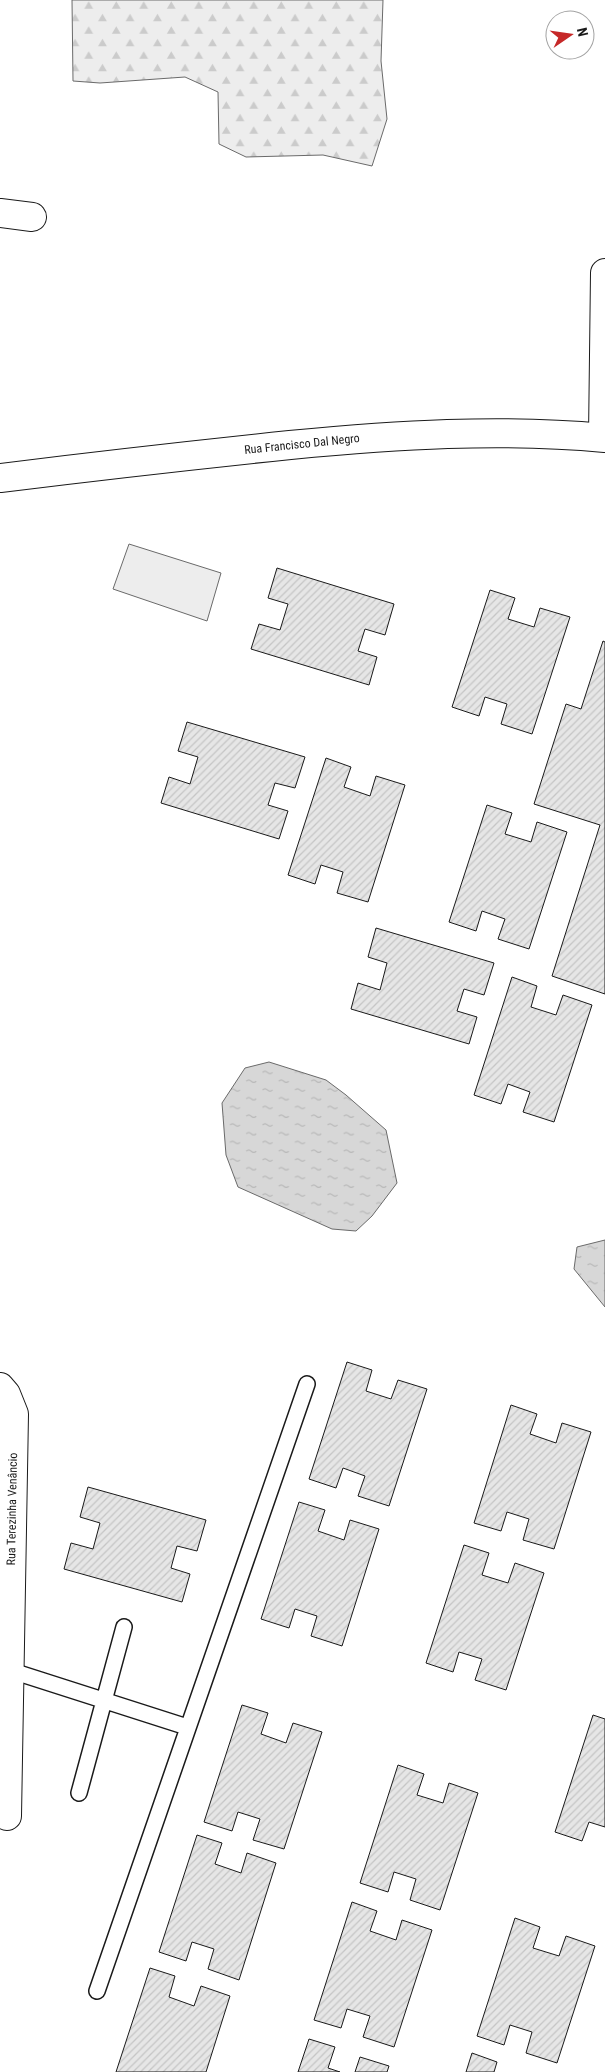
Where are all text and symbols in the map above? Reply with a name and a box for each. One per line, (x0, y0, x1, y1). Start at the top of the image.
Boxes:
north arrow (545, 10, 595, 60)
text: N (574, 26, 591, 38)
street label: Rua Francisco Dal Negro (244, 431, 360, 457)
street label: Rua Terezinha Venâncio (4, 1452, 20, 1566)

